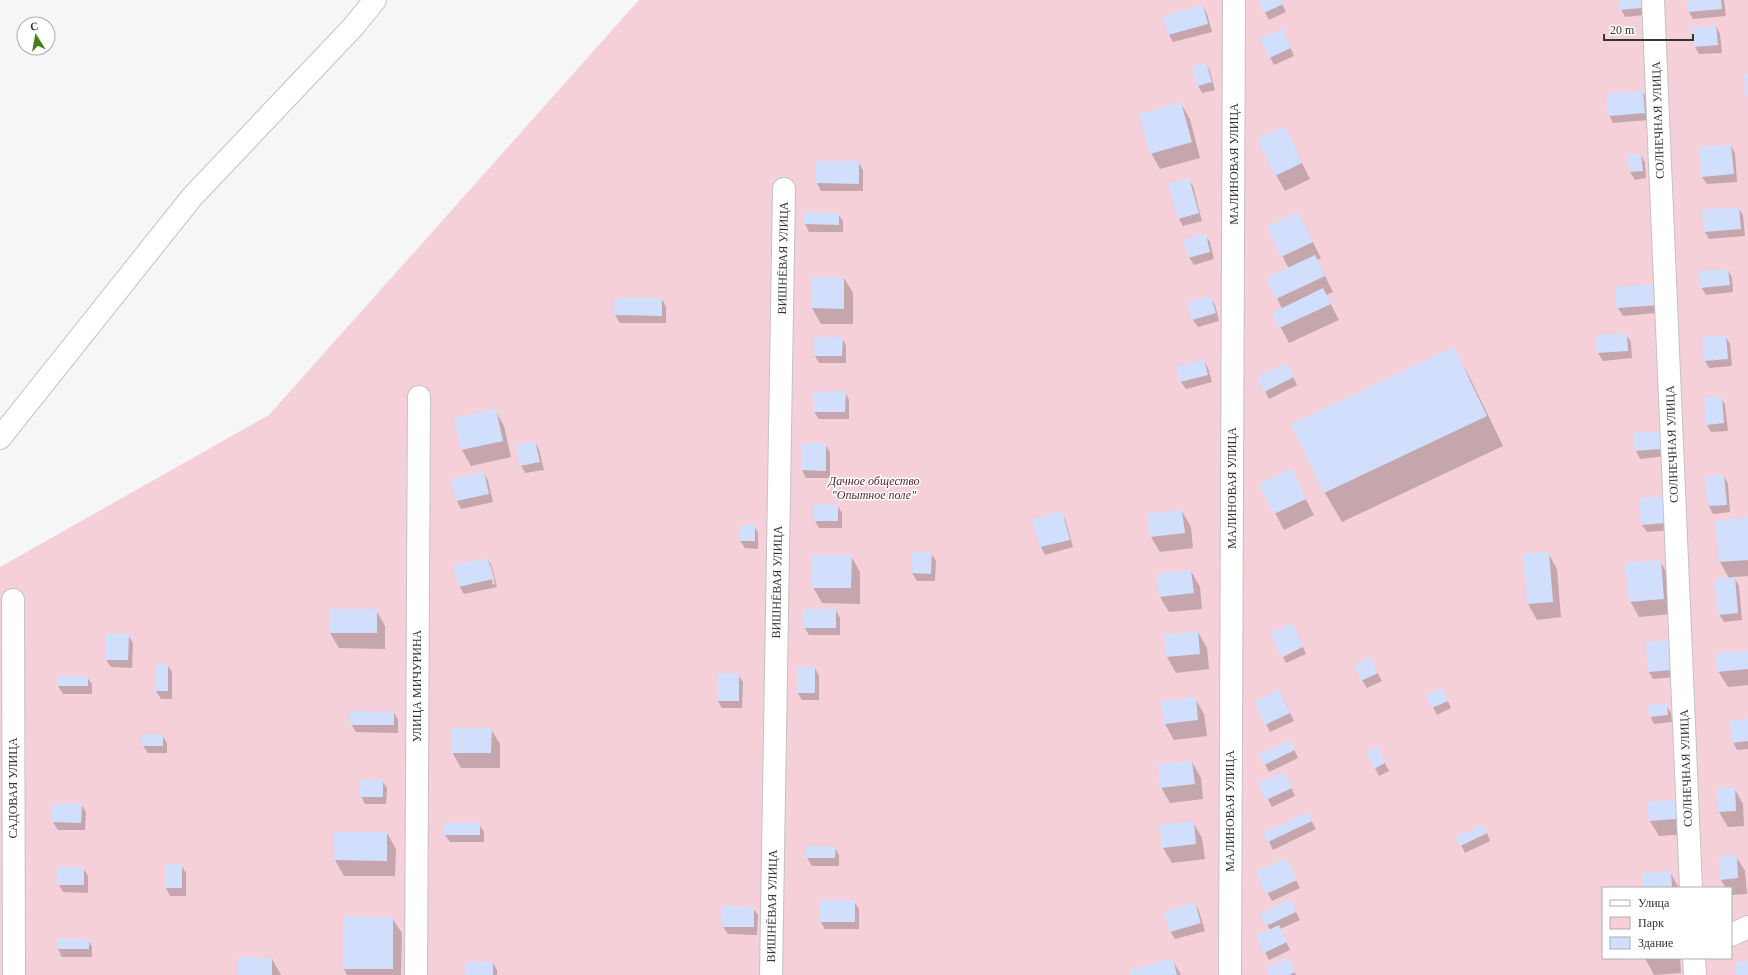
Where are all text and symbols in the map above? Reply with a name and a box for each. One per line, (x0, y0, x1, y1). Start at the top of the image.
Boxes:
north arrow (16, 16, 56, 56)
scale bar (1604, 16, 1693, 42)
text: С (29, 20, 39, 33)
text: 20 m (1610, 23, 1635, 37)
street label: СОЛНЕЧНАЯ УЛИЦА (1649, 61, 1667, 179)
street label: МАЛИНОВАЯ УЛИЦА (1227, 103, 1241, 225)
street label: ВИШНЁВАЯ УЛИЦА (775, 201, 791, 315)
street label: СОЛНЕЧНАЯ УЛИЦА (1663, 385, 1681, 503)
street label: МАЛИНОВАЯ УЛИЦА (1225, 427, 1239, 549)
park label: Дачное общество "Опытное поле" (828, 474, 919, 502)
street label: ВИШНЁВАЯ УЛИЦА (769, 525, 785, 639)
street label: УЛИЦА МИЧУРИНА (410, 629, 424, 742)
street label: СОЛНЕЧНАЯ УЛИЦА (1677, 709, 1695, 827)
street label: САДОВАЯ УЛИЦА (6, 737, 20, 839)
street label: МАЛИНОВАЯ УЛИЦА (1223, 750, 1237, 872)
street label: ВИШНЁВАЯ УЛИЦА (764, 849, 780, 963)
legend (1602, 887, 1732, 959)
text: Улица (1638, 896, 1670, 910)
text: Парк (1638, 916, 1664, 930)
text: Здание (1638, 936, 1673, 950)

